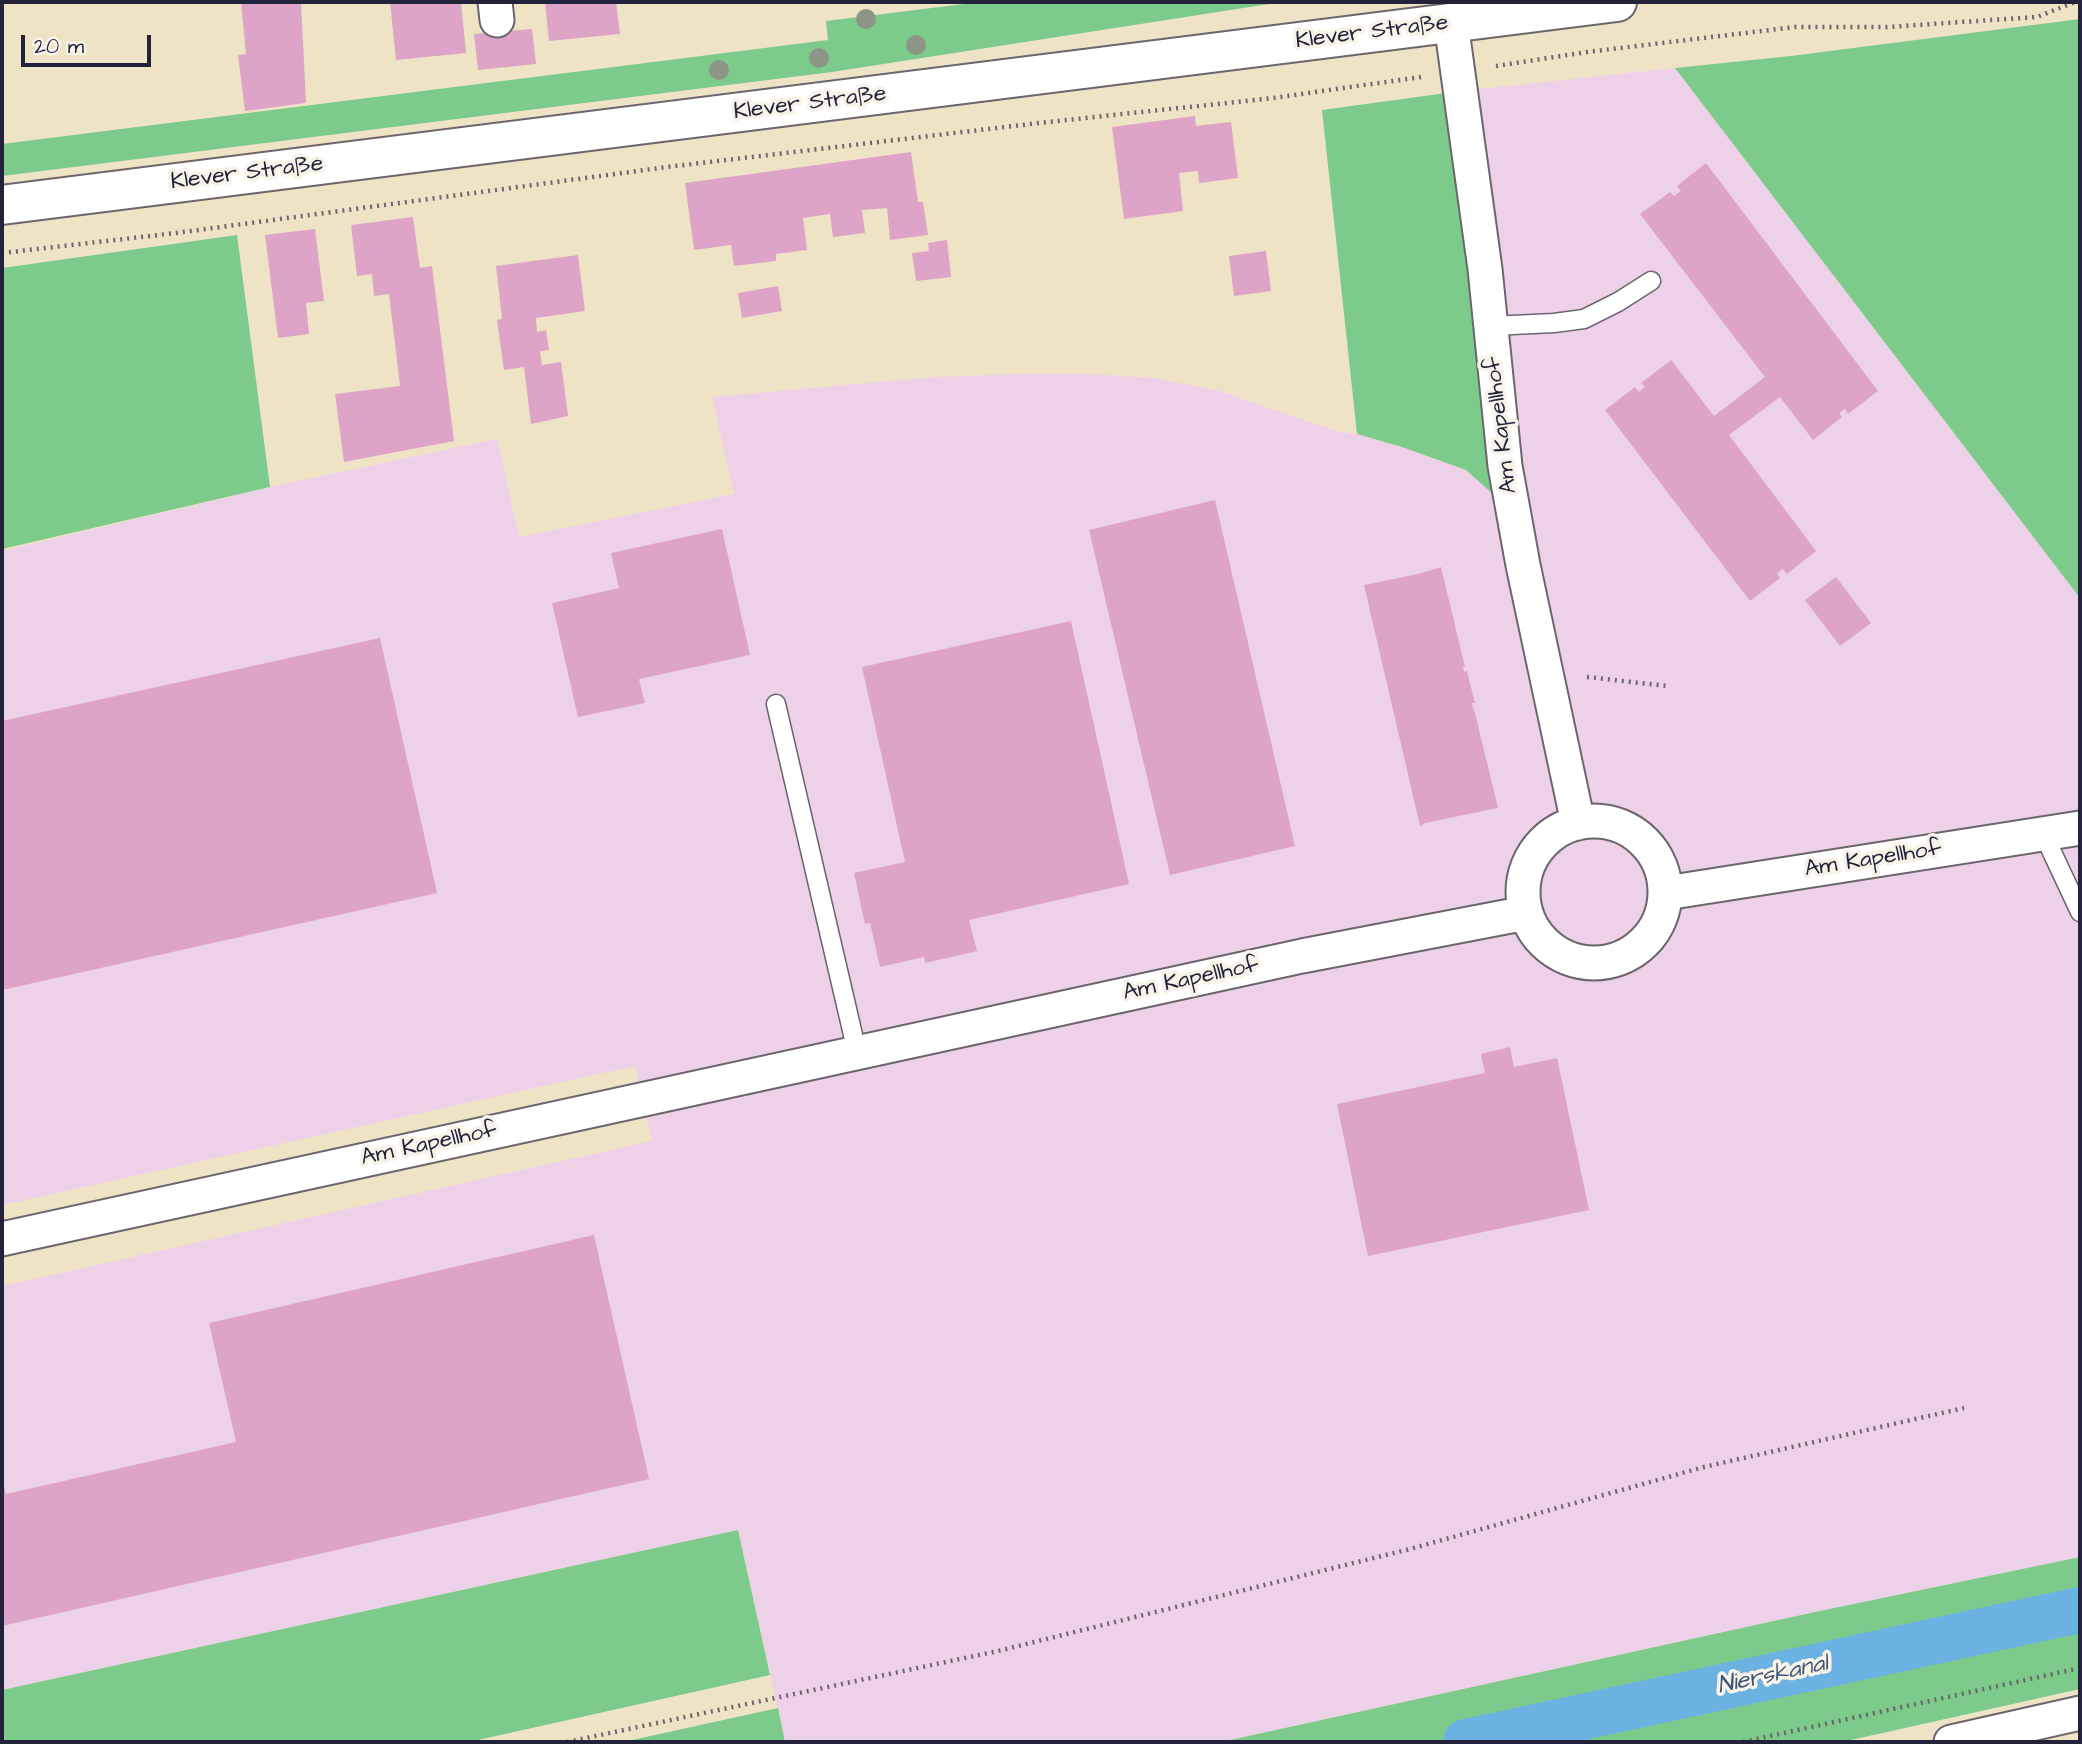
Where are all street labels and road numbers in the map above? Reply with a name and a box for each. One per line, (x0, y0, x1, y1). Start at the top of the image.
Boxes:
street label: Klever Straße (1294, 10, 1450, 56)
street label: Klever Straße (732, 81, 888, 127)
street label: Klever Straße (169, 151, 325, 197)
street label: Am Kapellhof (1480, 355, 1524, 495)
street label: Am Kapellhof (1803, 836, 1943, 884)
street label: Am Kapellhof (1121, 952, 1261, 1008)
street label: Am Kapellhof (359, 1117, 499, 1173)

